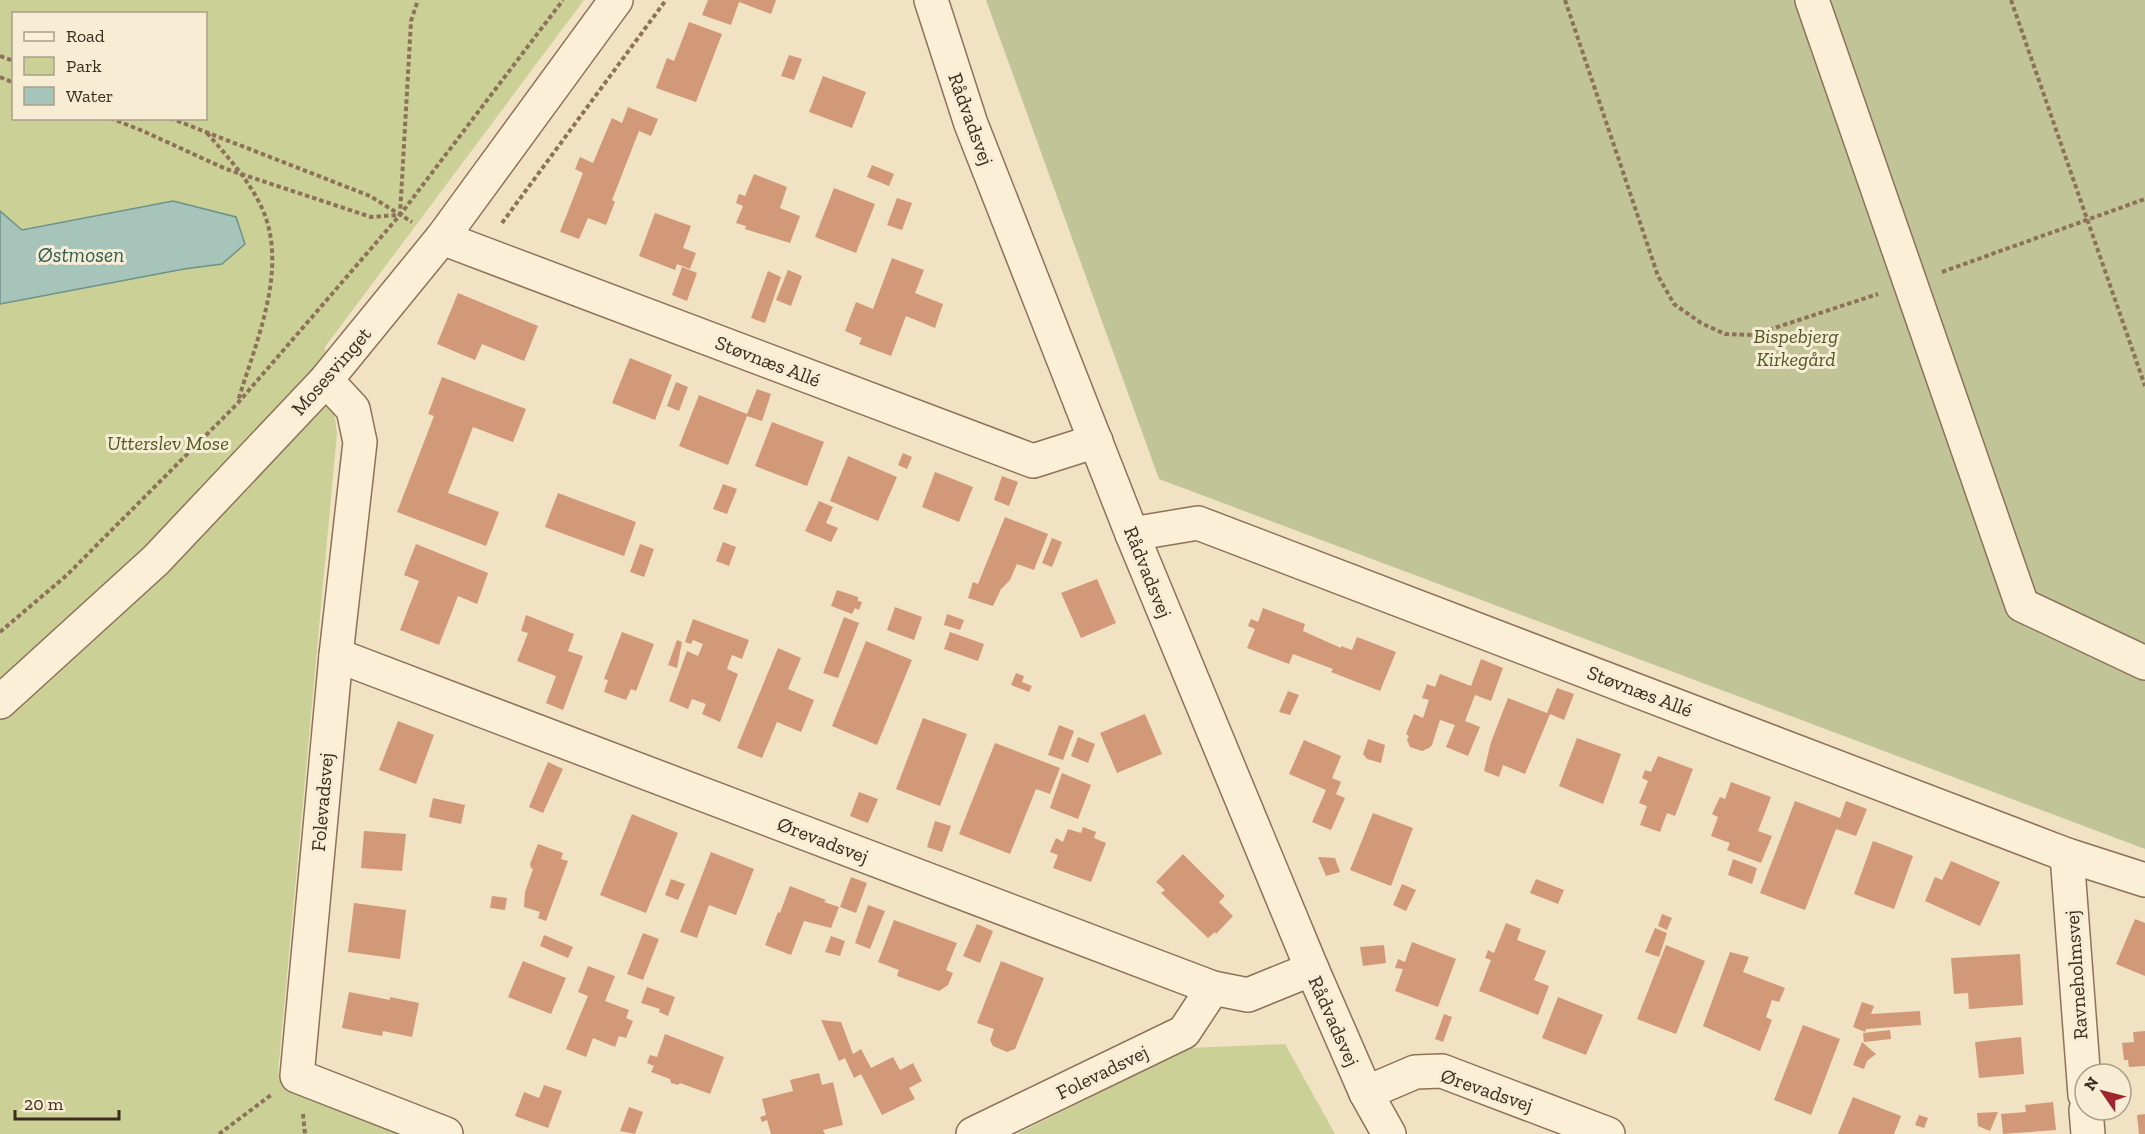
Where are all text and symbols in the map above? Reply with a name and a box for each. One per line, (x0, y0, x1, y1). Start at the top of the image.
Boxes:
legend (12, 12, 207, 120)
text: Road (66, 25, 105, 47)
text: Park (66, 55, 102, 77)
street label: Rådvadsvej (943, 69, 999, 169)
text: Water (66, 85, 113, 107)
water label: Østmosen (38, 242, 124, 267)
street label: Mosesvinget (286, 321, 376, 420)
park label: Bispebjerg Kirkegård (1753, 324, 1839, 371)
street label: Støvnæs Allé (712, 330, 824, 392)
park label: Utterslev Mose (107, 431, 229, 455)
street label: Rådvadsvej (1119, 523, 1177, 621)
street label: Støvnæs Allé (1584, 660, 1696, 722)
street label: Folevadsvej (306, 752, 338, 852)
street label: Ørevadsvej (774, 812, 872, 868)
street label: Ravneholmsvej (2060, 909, 2092, 1041)
street label: Rådvadsvej (1303, 972, 1365, 1070)
street label: Folevadsvej (1052, 1039, 1152, 1105)
north arrow (2073, 1062, 2133, 1122)
street label: Ørevadsvej (1438, 1063, 1536, 1117)
text: N (2080, 1073, 2102, 1094)
scale bar (15, 1083, 118, 1121)
text: 20 m (24, 1093, 64, 1115)

